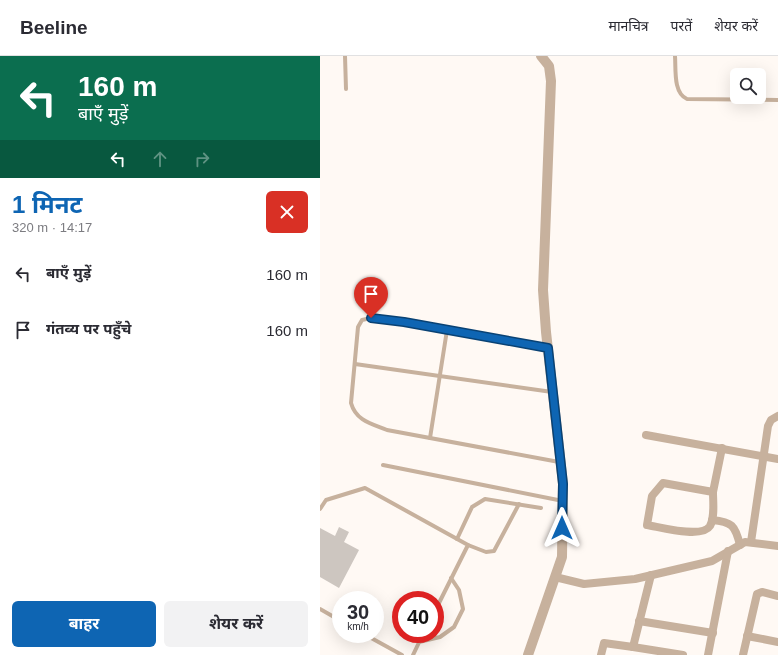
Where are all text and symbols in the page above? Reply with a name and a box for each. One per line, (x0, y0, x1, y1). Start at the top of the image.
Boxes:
text: Beeline (20, 17, 88, 38)
text: मानचित्र (609, 18, 649, 34)
text: परतें (671, 18, 692, 34)
text: शेयर करें (714, 18, 758, 34)
map controls (730, 68, 766, 104)
button: search (730, 68, 766, 104)
text: 160 m (78, 71, 157, 102)
icon: left (12, 72, 64, 124)
text: बाएँ मुड़ें (78, 104, 128, 124)
icon: left (107, 148, 129, 170)
icon: ahead (149, 148, 171, 170)
icon: right (191, 148, 213, 170)
text: 1 मिनट (12, 191, 82, 218)
button: close (266, 191, 308, 233)
text: 320 m · 14:17 (12, 220, 92, 235)
icon: left (12, 263, 34, 285)
text: बाएँ मुड़ें (46, 264, 91, 281)
text: 160 m (266, 266, 308, 283)
pin (354, 277, 388, 318)
icon: arrive (360, 283, 382, 305)
icon: arrive (12, 319, 34, 341)
text: गंतव्य पर पहुँचे (46, 320, 131, 337)
text: 160 m (266, 322, 308, 339)
position arrow (541, 507, 583, 549)
speed limit sign: 40 (392, 591, 444, 643)
button: बाहर (12, 601, 156, 647)
button: शेयर करें (164, 601, 308, 647)
text: 30 (347, 601, 369, 623)
text: km/h (347, 621, 369, 632)

